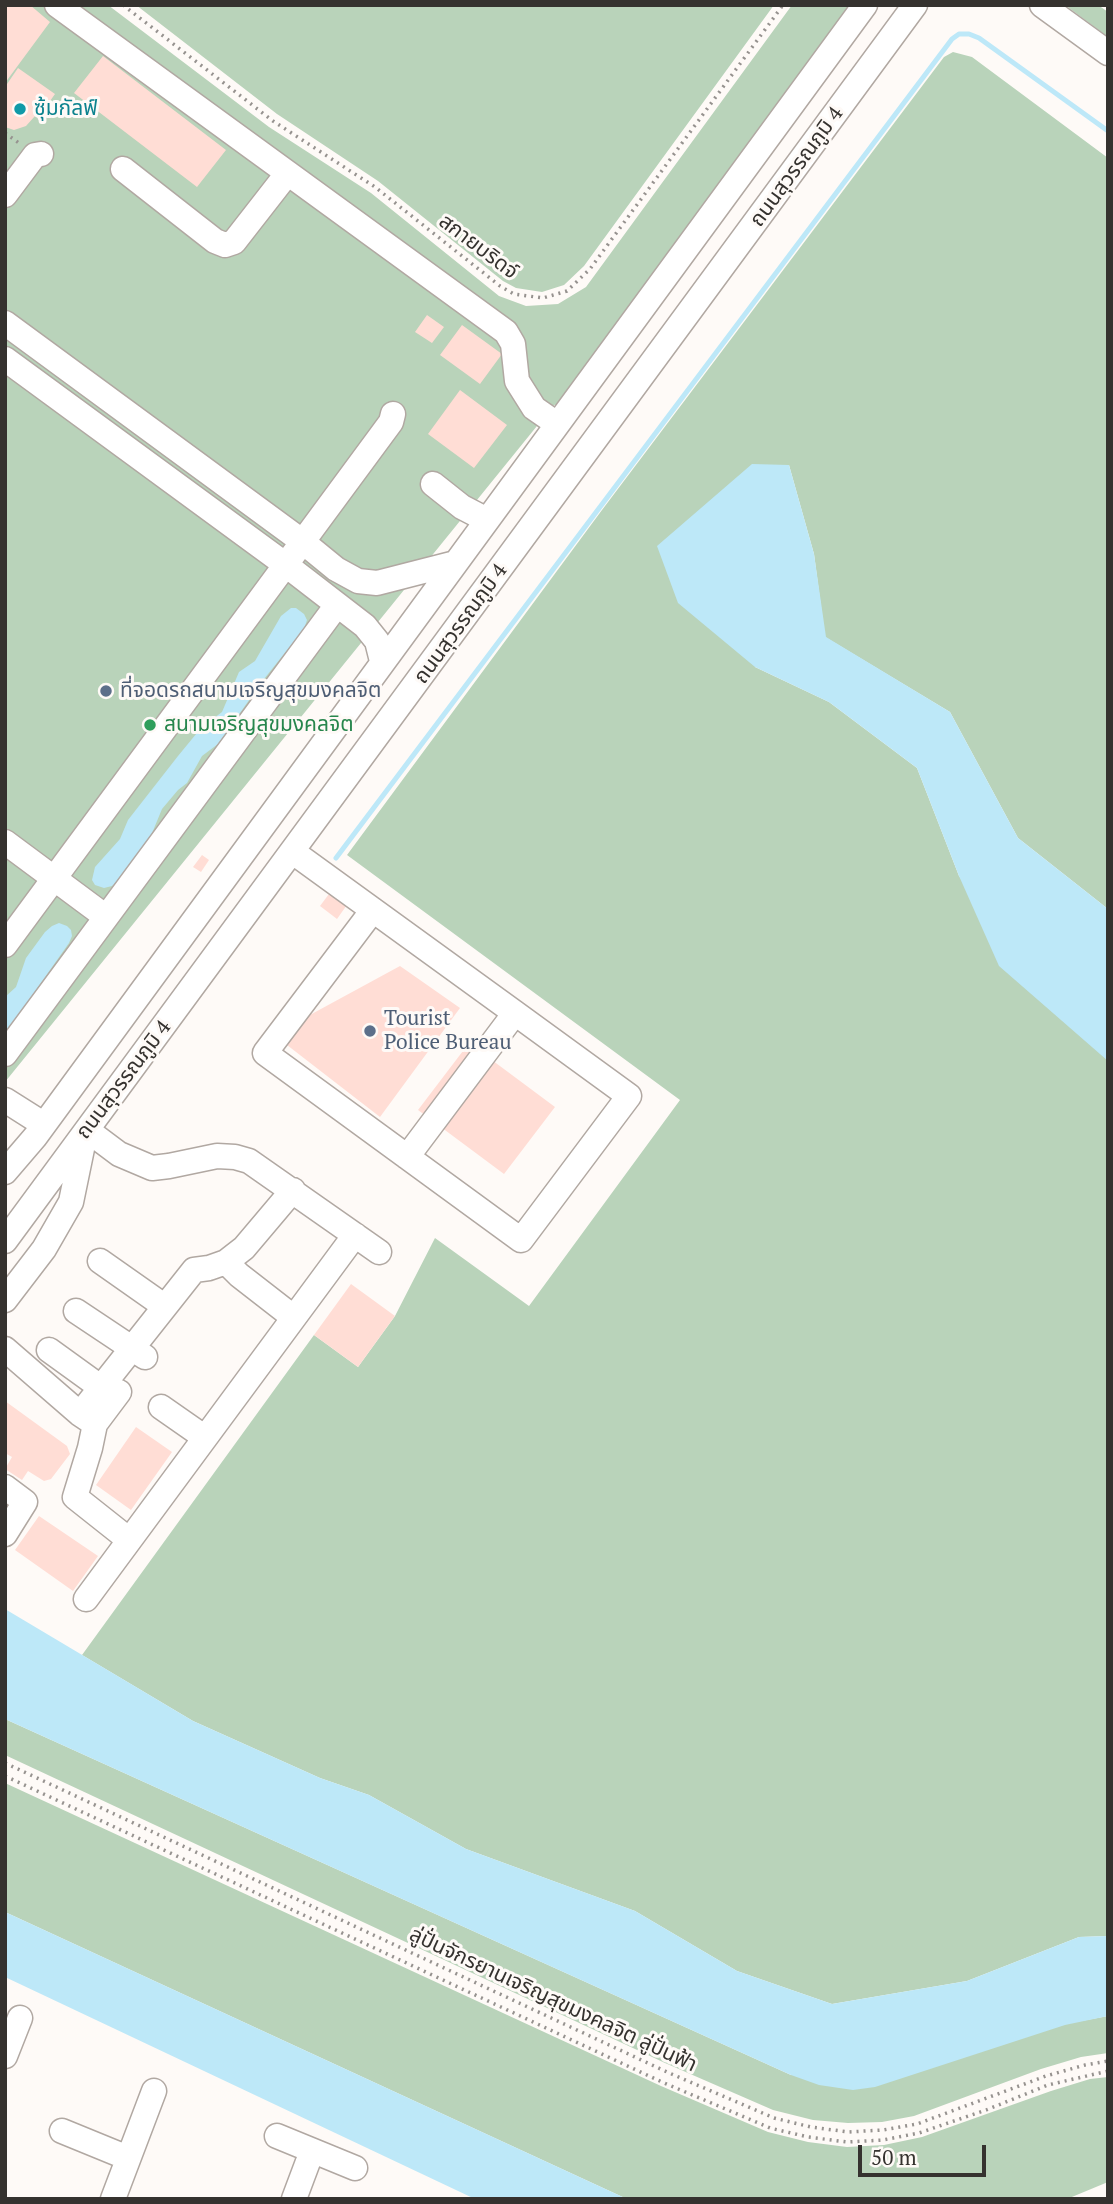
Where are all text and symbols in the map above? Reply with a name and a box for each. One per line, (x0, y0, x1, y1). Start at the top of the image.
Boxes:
place label: ซุ้มกัลฟ์ (34, 96, 97, 122)
marker: ซุ้มกัลฟ์ (12, 101, 28, 117)
street label: ถนนสุวรรณภูมิ 4 (745, 102, 849, 232)
street label: สกายบริดจ์ (433, 209, 523, 285)
street label: ถนนสุวรรณภูมิ 4 (409, 559, 513, 689)
place label: ที่จอดรถสนามเจริญสุขมงคลจิต (120, 678, 381, 704)
marker: ที่จอดรถสนามเจริญสุขมงคลจิต (98, 683, 114, 699)
place label: สนามเจริญสุขมงคลจิต (164, 712, 353, 738)
marker: สนามเจริญสุขมงคลจิต (142, 717, 158, 733)
place label: Tourist Police Bureau (384, 1006, 511, 1056)
street label: ถนนสุวรรณภูมิ 4 (71, 1016, 177, 1144)
marker: Tourist Police Bureau (362, 1023, 378, 1039)
street label: ลู่ปั่นจักรยานเจริญสุขมงคลจิต ลู่ปั่นฟ้า (405, 1922, 701, 2078)
scale bar (861, 2130, 989, 2174)
text: 50 m (871, 2143, 917, 2171)

